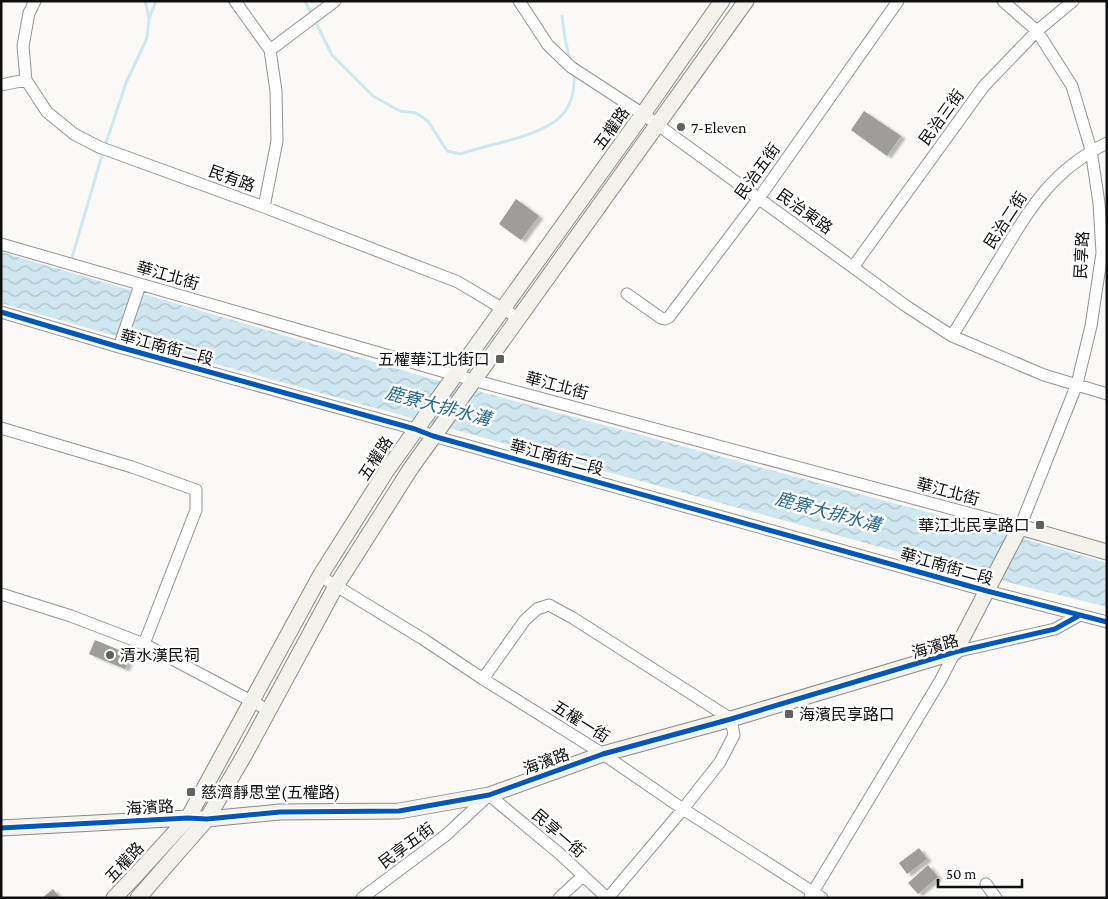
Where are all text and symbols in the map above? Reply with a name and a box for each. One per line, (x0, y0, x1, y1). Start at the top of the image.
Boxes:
street label: 民治三街 (916, 86, 967, 148)
street label: 五權路 (590, 104, 632, 153)
place label: 7-Eleven (691, 119, 747, 136)
marker: 7-Eleven (675, 121, 687, 133)
street label: 民治五街 (732, 140, 783, 202)
street label: 民有路 (206, 162, 257, 195)
street label: 民治東路 (774, 186, 836, 237)
street label: 民治二街 (981, 189, 1030, 252)
street label: 民享路 (1072, 231, 1091, 279)
street label: 華江北街 (135, 258, 201, 292)
street label: 華江南街二段 (118, 327, 215, 368)
place label: 五權華江北街口 (378, 351, 490, 368)
marker: 五權華江北街口 (494, 353, 506, 365)
street label: 華江北街 (524, 369, 590, 402)
water label: 鹿寮大排水溝 (383, 382, 496, 430)
street label: 五權路 (355, 434, 396, 483)
street label: 華江南街二段 (508, 437, 605, 478)
street label: 華江北街 (915, 475, 981, 508)
water label: 鹿寮大排水溝 (773, 488, 886, 536)
place label: 華江北民享路口 (918, 517, 1030, 534)
marker: 華江北民享路口 (1034, 519, 1046, 531)
street label: 華江南街二段 (898, 545, 995, 588)
street label: 海濱路 (910, 632, 961, 661)
place label: 清水漢民祠 (120, 647, 200, 664)
marker: 清水漢民祠 (104, 649, 116, 661)
street label: 五權一街 (549, 697, 612, 746)
place label: 海濱民享路口 (799, 706, 895, 723)
marker: 海濱民享路口 (783, 708, 795, 720)
street label: 海濱路 (521, 745, 572, 778)
place label: 慈濟靜思堂(五權路) (201, 784, 340, 802)
marker: 慈濟靜思堂(五權路) (185, 786, 197, 798)
street label: 海濱路 (126, 798, 174, 817)
street label: 民享一街 (529, 806, 588, 861)
street label: 民享五街 (376, 819, 437, 871)
street label: 五權路 (102, 839, 147, 886)
scale bar (938, 856, 1022, 888)
text: 50 m (946, 866, 976, 882)

